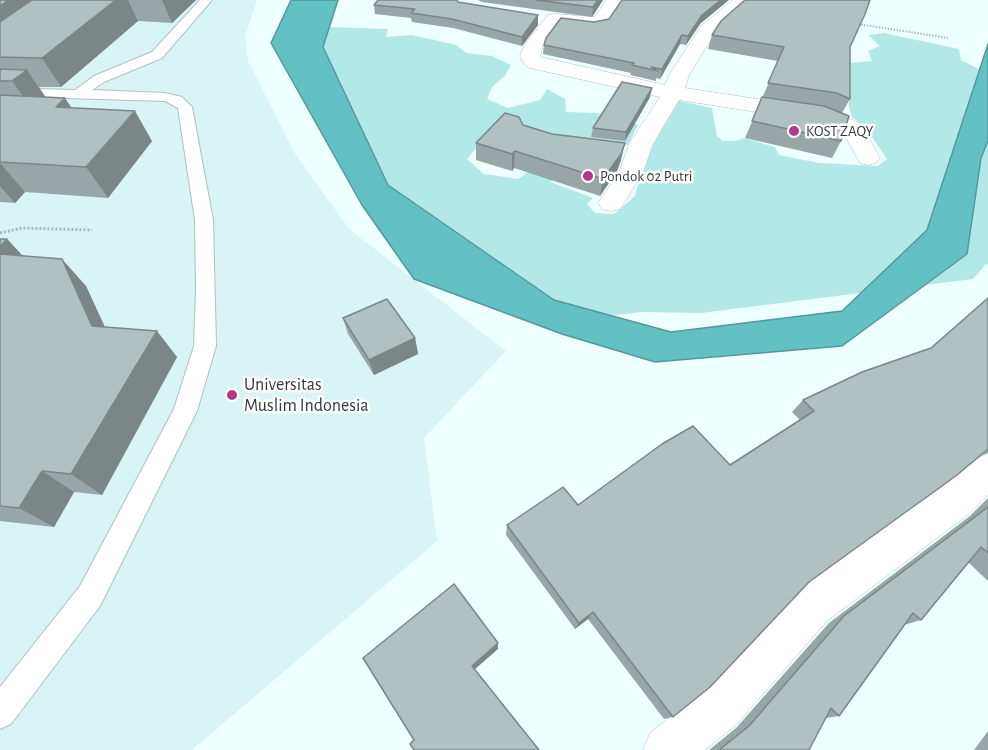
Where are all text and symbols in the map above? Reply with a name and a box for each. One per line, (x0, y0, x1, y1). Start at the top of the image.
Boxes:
place label: KOST ZAQY (806, 122, 873, 140)
marker: KOST ZAQY (787, 124, 801, 138)
place label: Pondok 02 Putri (600, 167, 692, 185)
marker: Pondok 02 Putri (581, 169, 595, 183)
place label: Universitas Muslim Indonesia (244, 374, 369, 416)
marker: Universitas Muslim Indonesia (225, 388, 239, 402)

